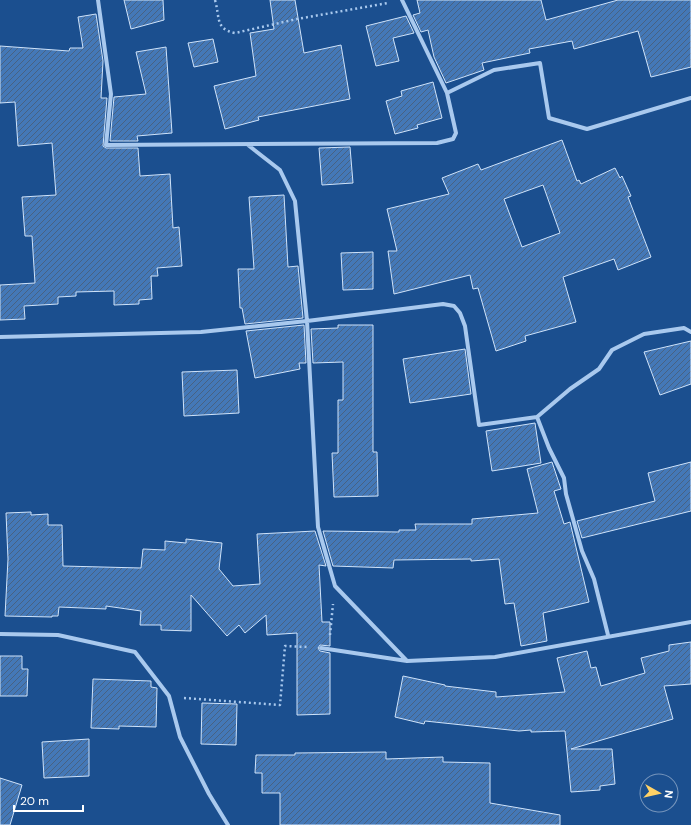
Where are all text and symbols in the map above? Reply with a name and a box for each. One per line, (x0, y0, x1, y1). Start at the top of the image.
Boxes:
north arrow (639, 773, 679, 813)
scale bar (14, 787, 83, 813)
text: N (661, 789, 676, 799)
text: 20 m (20, 793, 49, 809)

